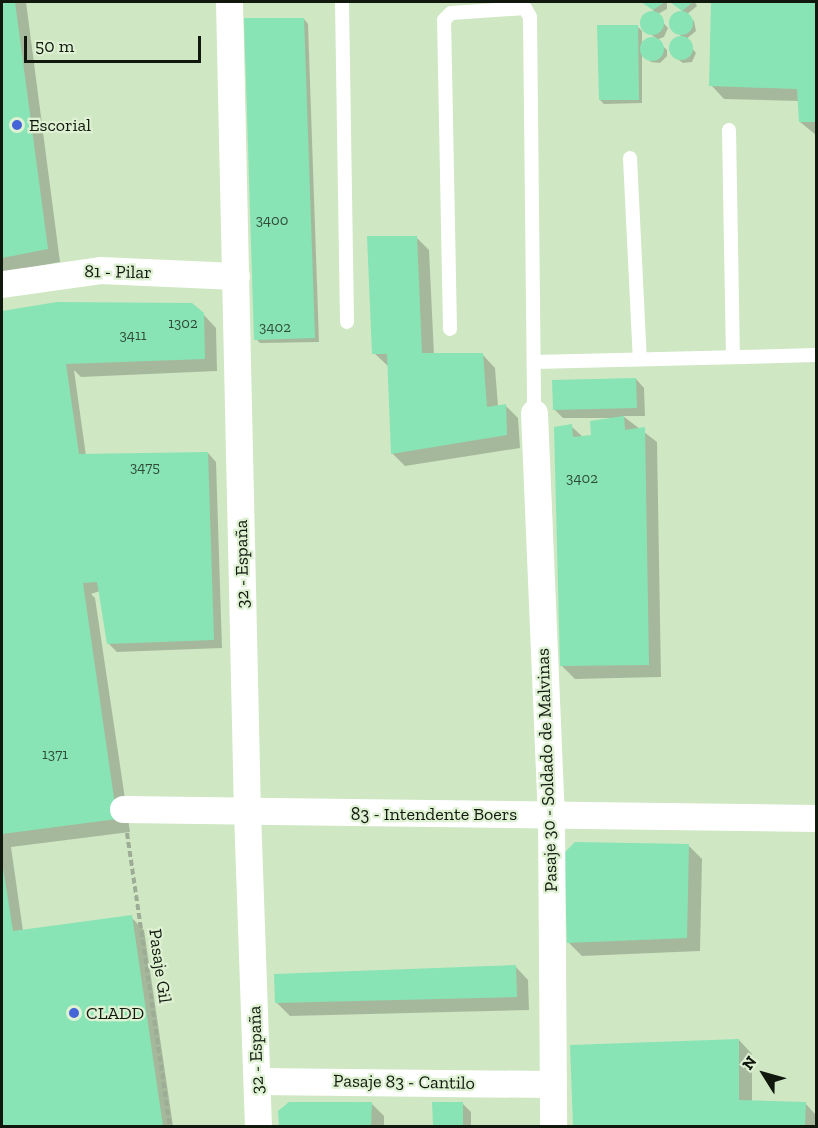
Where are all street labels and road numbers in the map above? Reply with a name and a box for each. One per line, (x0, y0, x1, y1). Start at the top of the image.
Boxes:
street label: 81 - Pilar (84, 261, 152, 283)
street label: 32 - España (230, 520, 254, 608)
street label: Pasaje 30 - Soldado de Malvinas (532, 648, 562, 892)
street label: 83 - Intendente Boers (351, 803, 517, 825)
street label: Pasaje Gil (144, 927, 176, 1005)
street label: 32 - España (244, 1005, 268, 1095)
street label: Pasaje 83 - Cantilo (333, 1070, 475, 1094)

